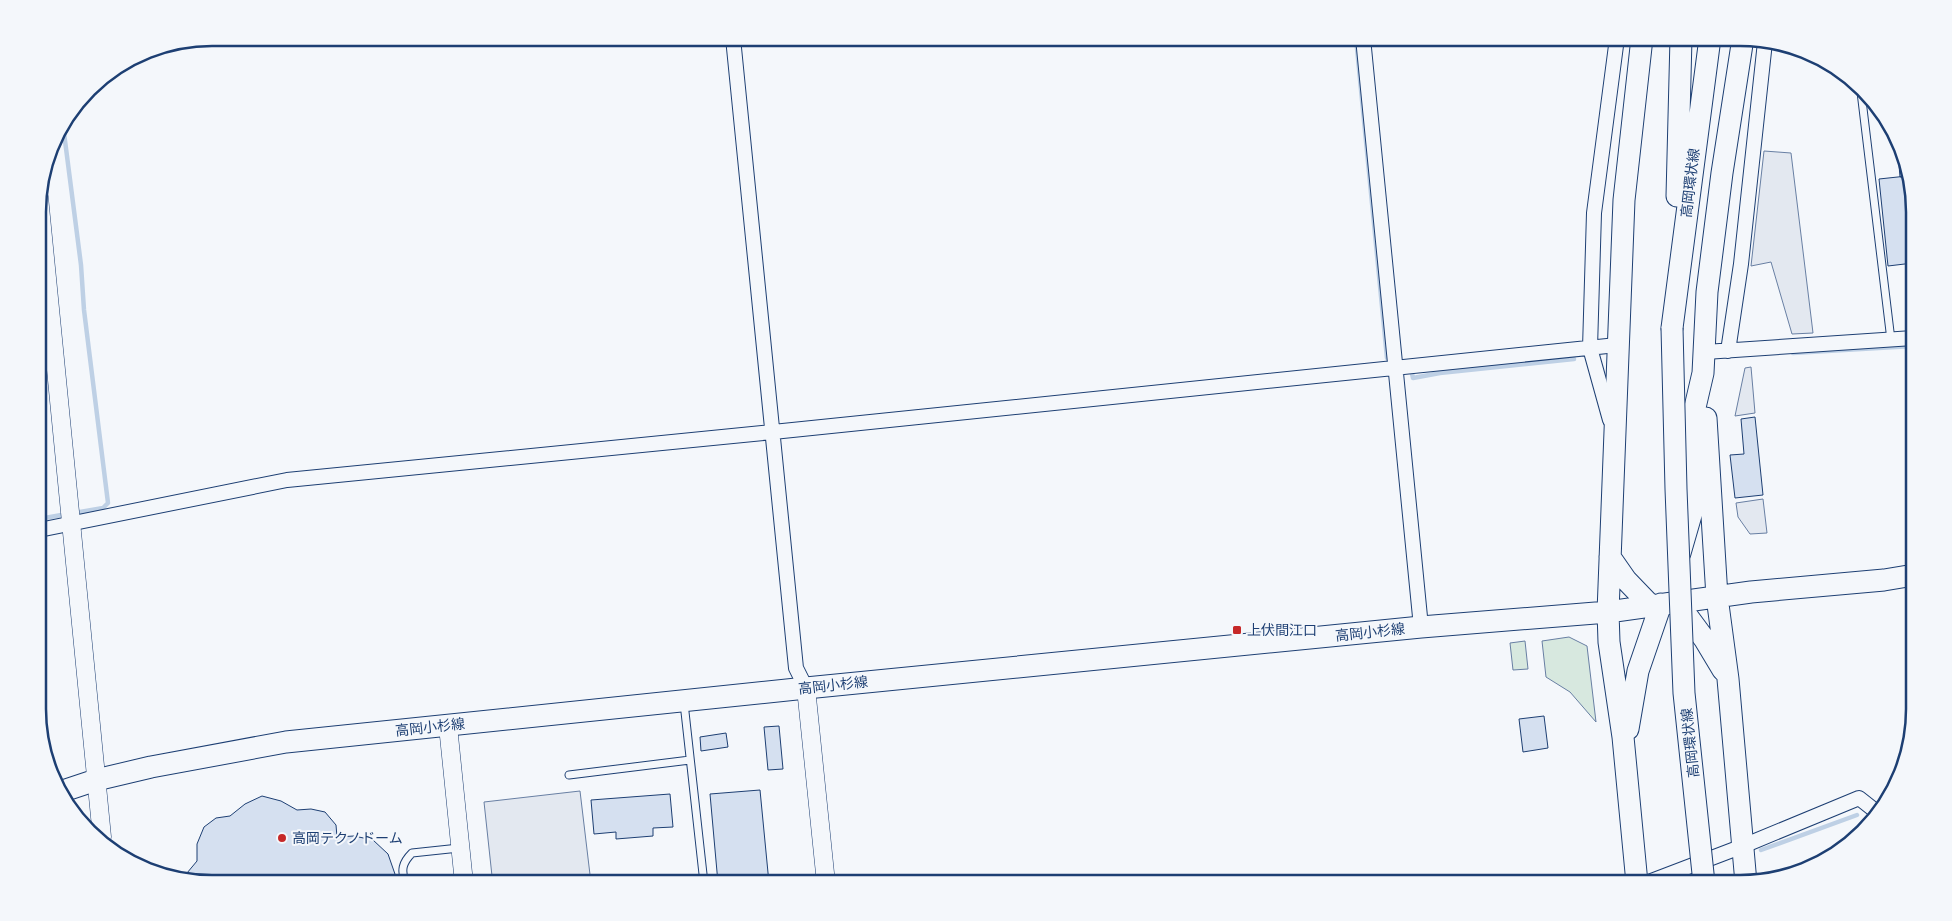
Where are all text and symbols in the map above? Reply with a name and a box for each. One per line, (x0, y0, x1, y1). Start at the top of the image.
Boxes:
street label: 高岡環状線 (1677, 147, 1702, 219)
street label: 高岡小杉線 (1334, 619, 1406, 644)
place label: 上伏間江口 (1247, 621, 1317, 638)
marker: 上伏間江口 (1231, 624, 1243, 636)
street label: 高岡小杉線 (797, 672, 869, 697)
street label: 高岡環状線 (1677, 707, 1702, 779)
street label: 高岡小杉線 (394, 714, 466, 739)
place label: 高岡テクノドーム (292, 829, 403, 846)
marker: 高岡テクノドーム (276, 832, 288, 844)

